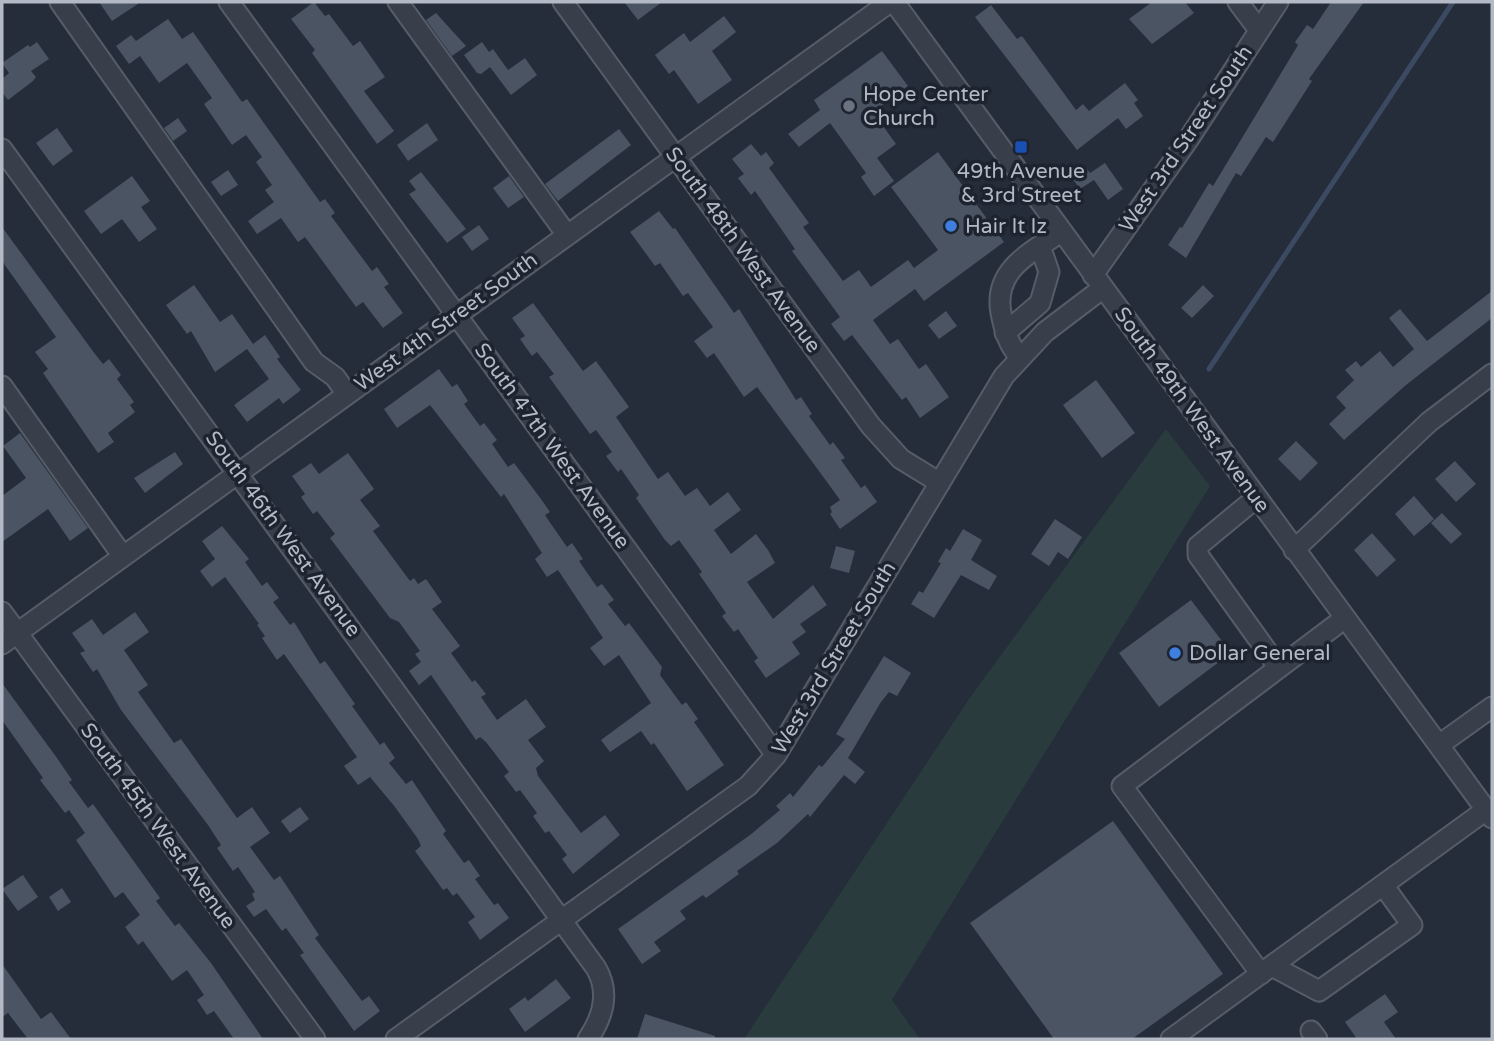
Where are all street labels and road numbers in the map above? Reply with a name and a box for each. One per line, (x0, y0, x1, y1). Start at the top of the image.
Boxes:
street label: West 3rd Street South (1114, 41, 1258, 237)
street label: South 48th West Avenue (660, 142, 826, 358)
street label: West 4th Street South (350, 247, 542, 397)
street label: South 49th West Avenue (1109, 302, 1275, 518)
street label: South 47th West Avenue (469, 338, 635, 554)
street label: South 46th West Avenue (200, 426, 366, 642)
street label: West 3rd Street South (767, 557, 901, 759)
street label: South 45th West Avenue (75, 718, 241, 934)

